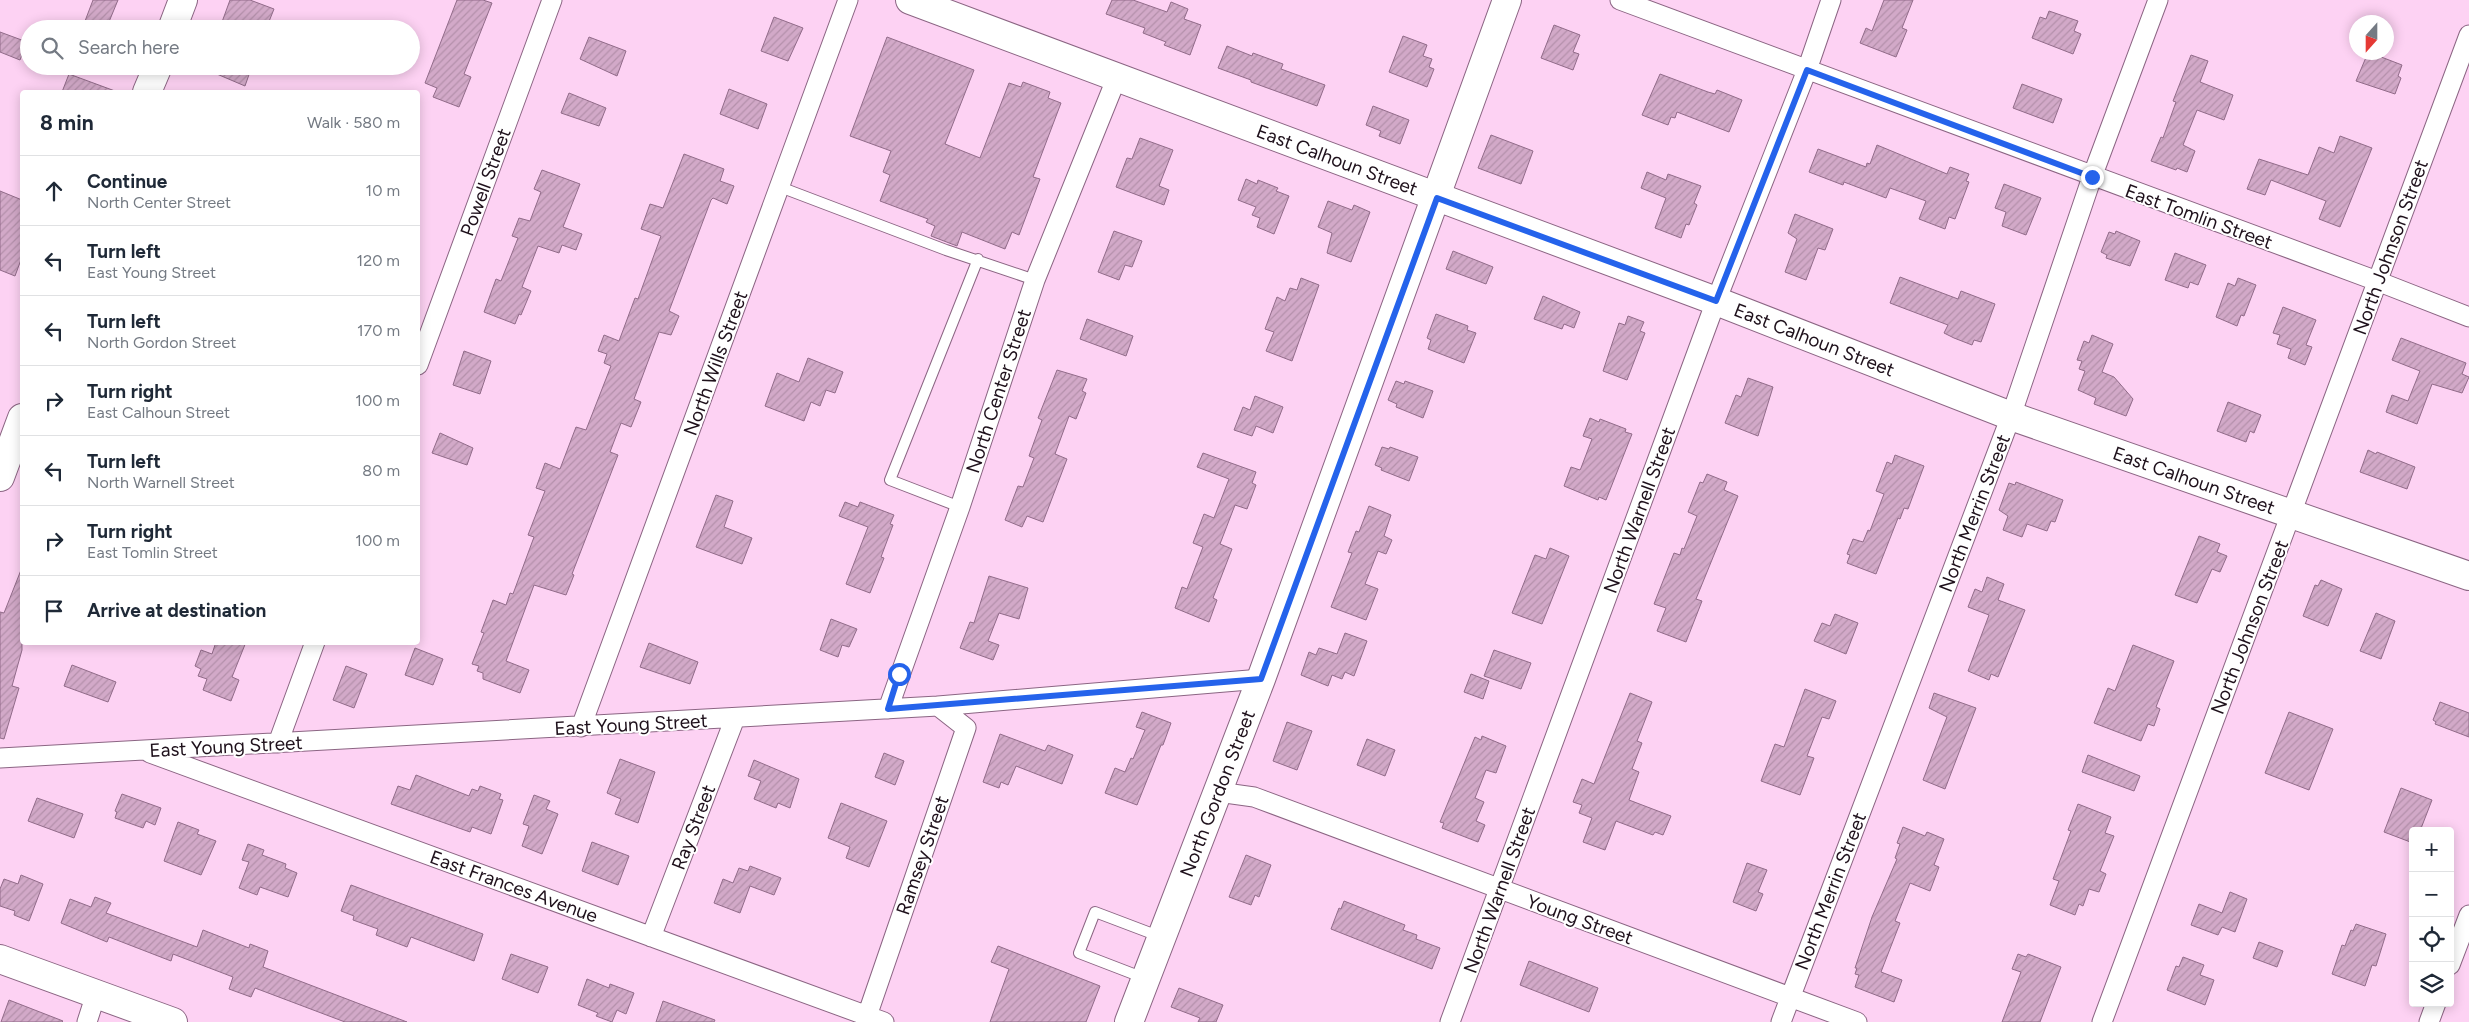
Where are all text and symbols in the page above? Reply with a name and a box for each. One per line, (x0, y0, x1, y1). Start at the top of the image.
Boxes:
north arrow (2349, 15, 2394, 60)
search box (20, 20, 420, 75)
icon: search (38, 34, 66, 62)
text: Search here (78, 36, 180, 59)
text: 8 min (40, 110, 94, 135)
text: Walk · 580 m (307, 113, 400, 132)
street label: East Calhoun Street (1253, 119, 1421, 201)
street label: Powell Street (455, 125, 516, 239)
street label: North Johnson Street (2348, 156, 2433, 338)
route end (2081, 166, 2104, 189)
text: Continue (87, 170, 167, 193)
icon: ahead (40, 177, 68, 205)
street label: East Tomlin Street (2122, 179, 2276, 254)
text: 10 m (366, 181, 400, 200)
text: North Center Street (87, 193, 231, 212)
text: Turn left (87, 240, 161, 263)
icon: left (40, 247, 68, 275)
text: 120 m (357, 251, 400, 270)
text: East Young Street (87, 263, 216, 282)
street label: North Wills Street (679, 288, 752, 439)
street label: East Calhoun Street (1731, 298, 1898, 381)
street label: North Center Street (961, 306, 1036, 476)
text: Turn left (87, 310, 161, 333)
icon: left (40, 317, 68, 345)
text: 170 m (357, 321, 400, 340)
text: North Gordon Street (87, 333, 236, 352)
text: Turn right (87, 380, 173, 403)
icon: right (40, 387, 68, 415)
text: 100 m (355, 391, 400, 410)
text: East Calhoun Street (87, 403, 230, 422)
street label: North Warnell Street (1599, 424, 1680, 597)
street label: North Merrin Street (1934, 431, 2015, 595)
street label: East Calhoun Street (2110, 442, 2278, 519)
text: Turn left (87, 450, 161, 473)
icon: left (40, 457, 68, 485)
text: 80 m (362, 461, 400, 480)
text: North Warnell Street (87, 473, 235, 492)
text: Turn right (87, 520, 173, 543)
icon: right (40, 527, 68, 555)
text: 100 m (355, 531, 400, 550)
street label: North Johnson Street (2206, 537, 2293, 718)
text: East Tomlin Street (87, 543, 218, 562)
icon: arrive (40, 597, 68, 625)
text: Arrive at destination (87, 599, 266, 622)
route start (888, 663, 911, 686)
street label: North Gordon Street (1175, 707, 1260, 880)
street label: East Young Street (554, 709, 708, 740)
street label: East Young Street (149, 731, 303, 762)
street label: Ray Street (667, 781, 720, 873)
street label: Ramsey Street (891, 793, 954, 918)
street label: North Warnell Street (1459, 804, 1540, 977)
street label: North Merrin Street (1790, 809, 1871, 973)
map controls (2409, 827, 2454, 1007)
button: + (2409, 827, 2454, 872)
street label: East Frances Avenue (427, 845, 601, 928)
button: − (2409, 872, 2454, 917)
street label: Young Street (1523, 890, 1636, 949)
button: locate (2409, 917, 2454, 962)
button: layers (2409, 962, 2454, 1007)

